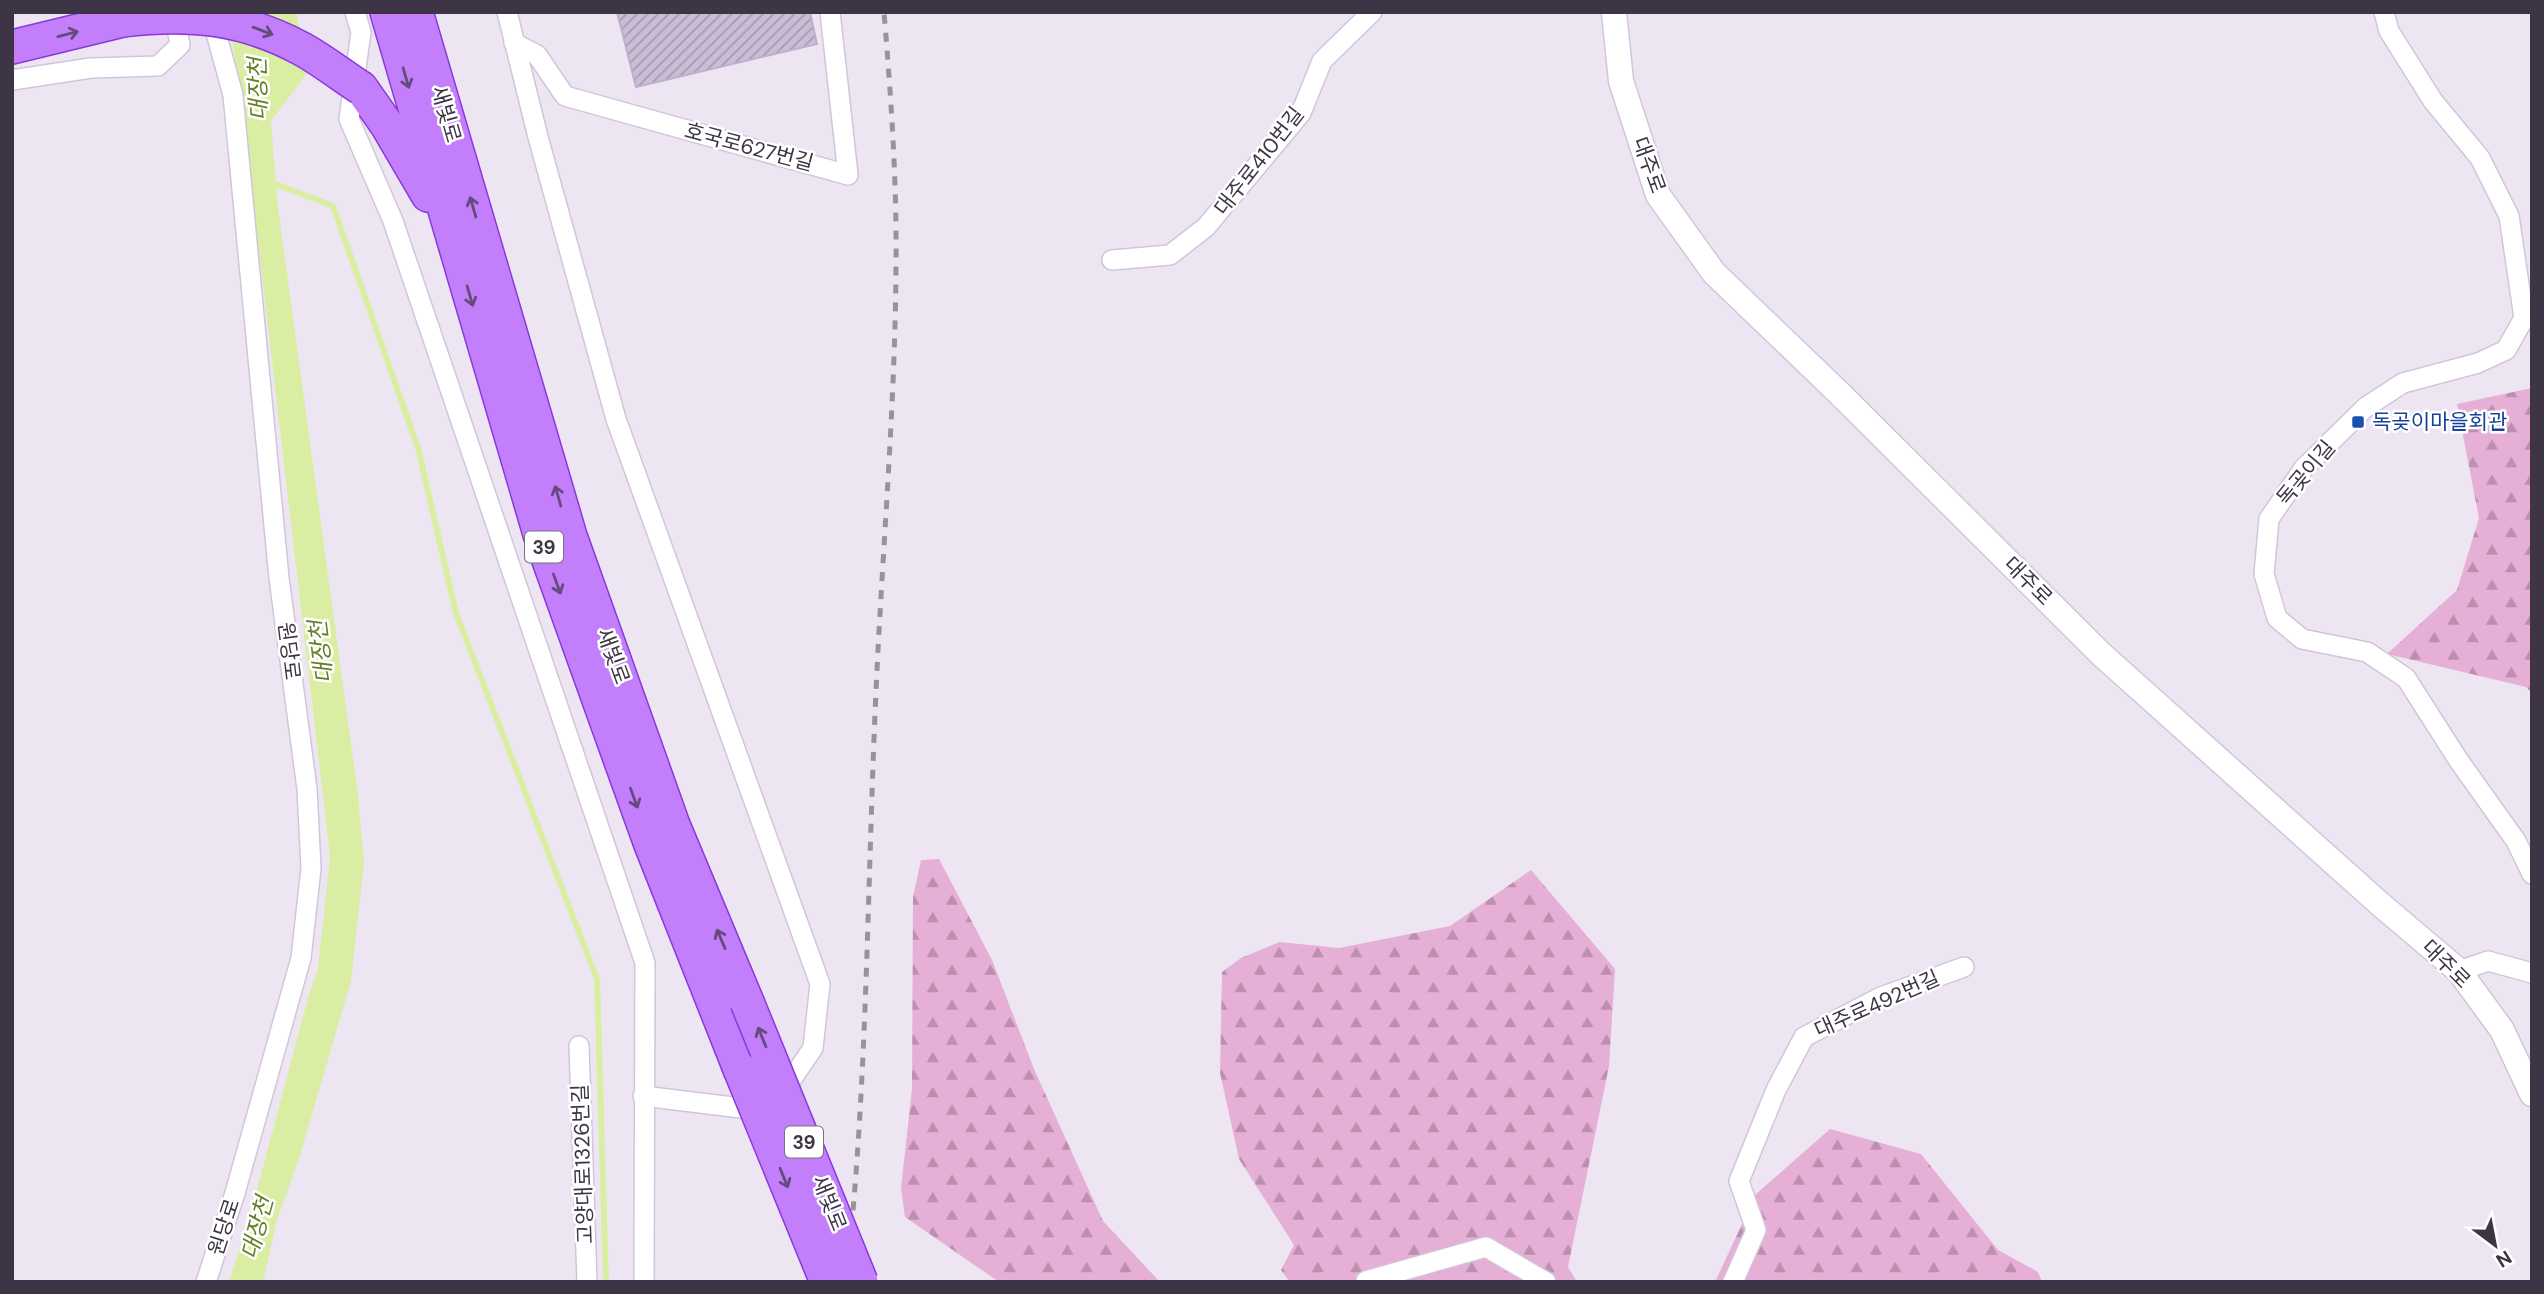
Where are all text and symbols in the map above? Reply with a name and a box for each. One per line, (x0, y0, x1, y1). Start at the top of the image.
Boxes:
one-way arrow (56, 26, 79, 40)
one-way arrow (251, 26, 273, 39)
water label: 대장천 (242, 54, 274, 121)
one-way arrow (400, 66, 413, 88)
street label: 새빛로 (425, 82, 467, 146)
street label: 대주로410번길 (1208, 101, 1310, 221)
street label: 호국로627번길 (682, 116, 816, 178)
street label: 대주로 (1626, 133, 1672, 197)
one-way arrow (466, 197, 479, 219)
one-way arrow (465, 285, 478, 307)
place label: 독곶이마을회관 (2372, 408, 2507, 436)
marker: 독곶이마을회관 (2350, 414, 2366, 430)
street label: 독곶이길 (2270, 434, 2342, 512)
one-way arrow (551, 485, 564, 507)
road number: 39 (525, 532, 563, 562)
street label: 대주로 (1998, 551, 2058, 611)
one-way arrow (551, 573, 564, 595)
water label: 대장천 (302, 616, 340, 685)
street label: 원당로 (272, 621, 306, 681)
street label: 새빛로 (590, 624, 636, 688)
one-way arrow (629, 787, 641, 809)
one-way arrow (714, 929, 727, 951)
street label: 대주로 (2416, 934, 2476, 994)
street label: 대주로492번길 (1810, 964, 1944, 1044)
one-way arrow (754, 1027, 767, 1048)
street label: 고양대로1326번길 (566, 1083, 600, 1245)
road number: 39 (785, 1126, 823, 1158)
one-way arrow (779, 1166, 792, 1188)
street label: 새빛로 (805, 1171, 853, 1235)
water label: 대장천 (234, 1191, 280, 1263)
street label: 원당로 (202, 1195, 246, 1259)
north arrow (2460, 1210, 2530, 1280)
text: N (2491, 1245, 2516, 1273)

